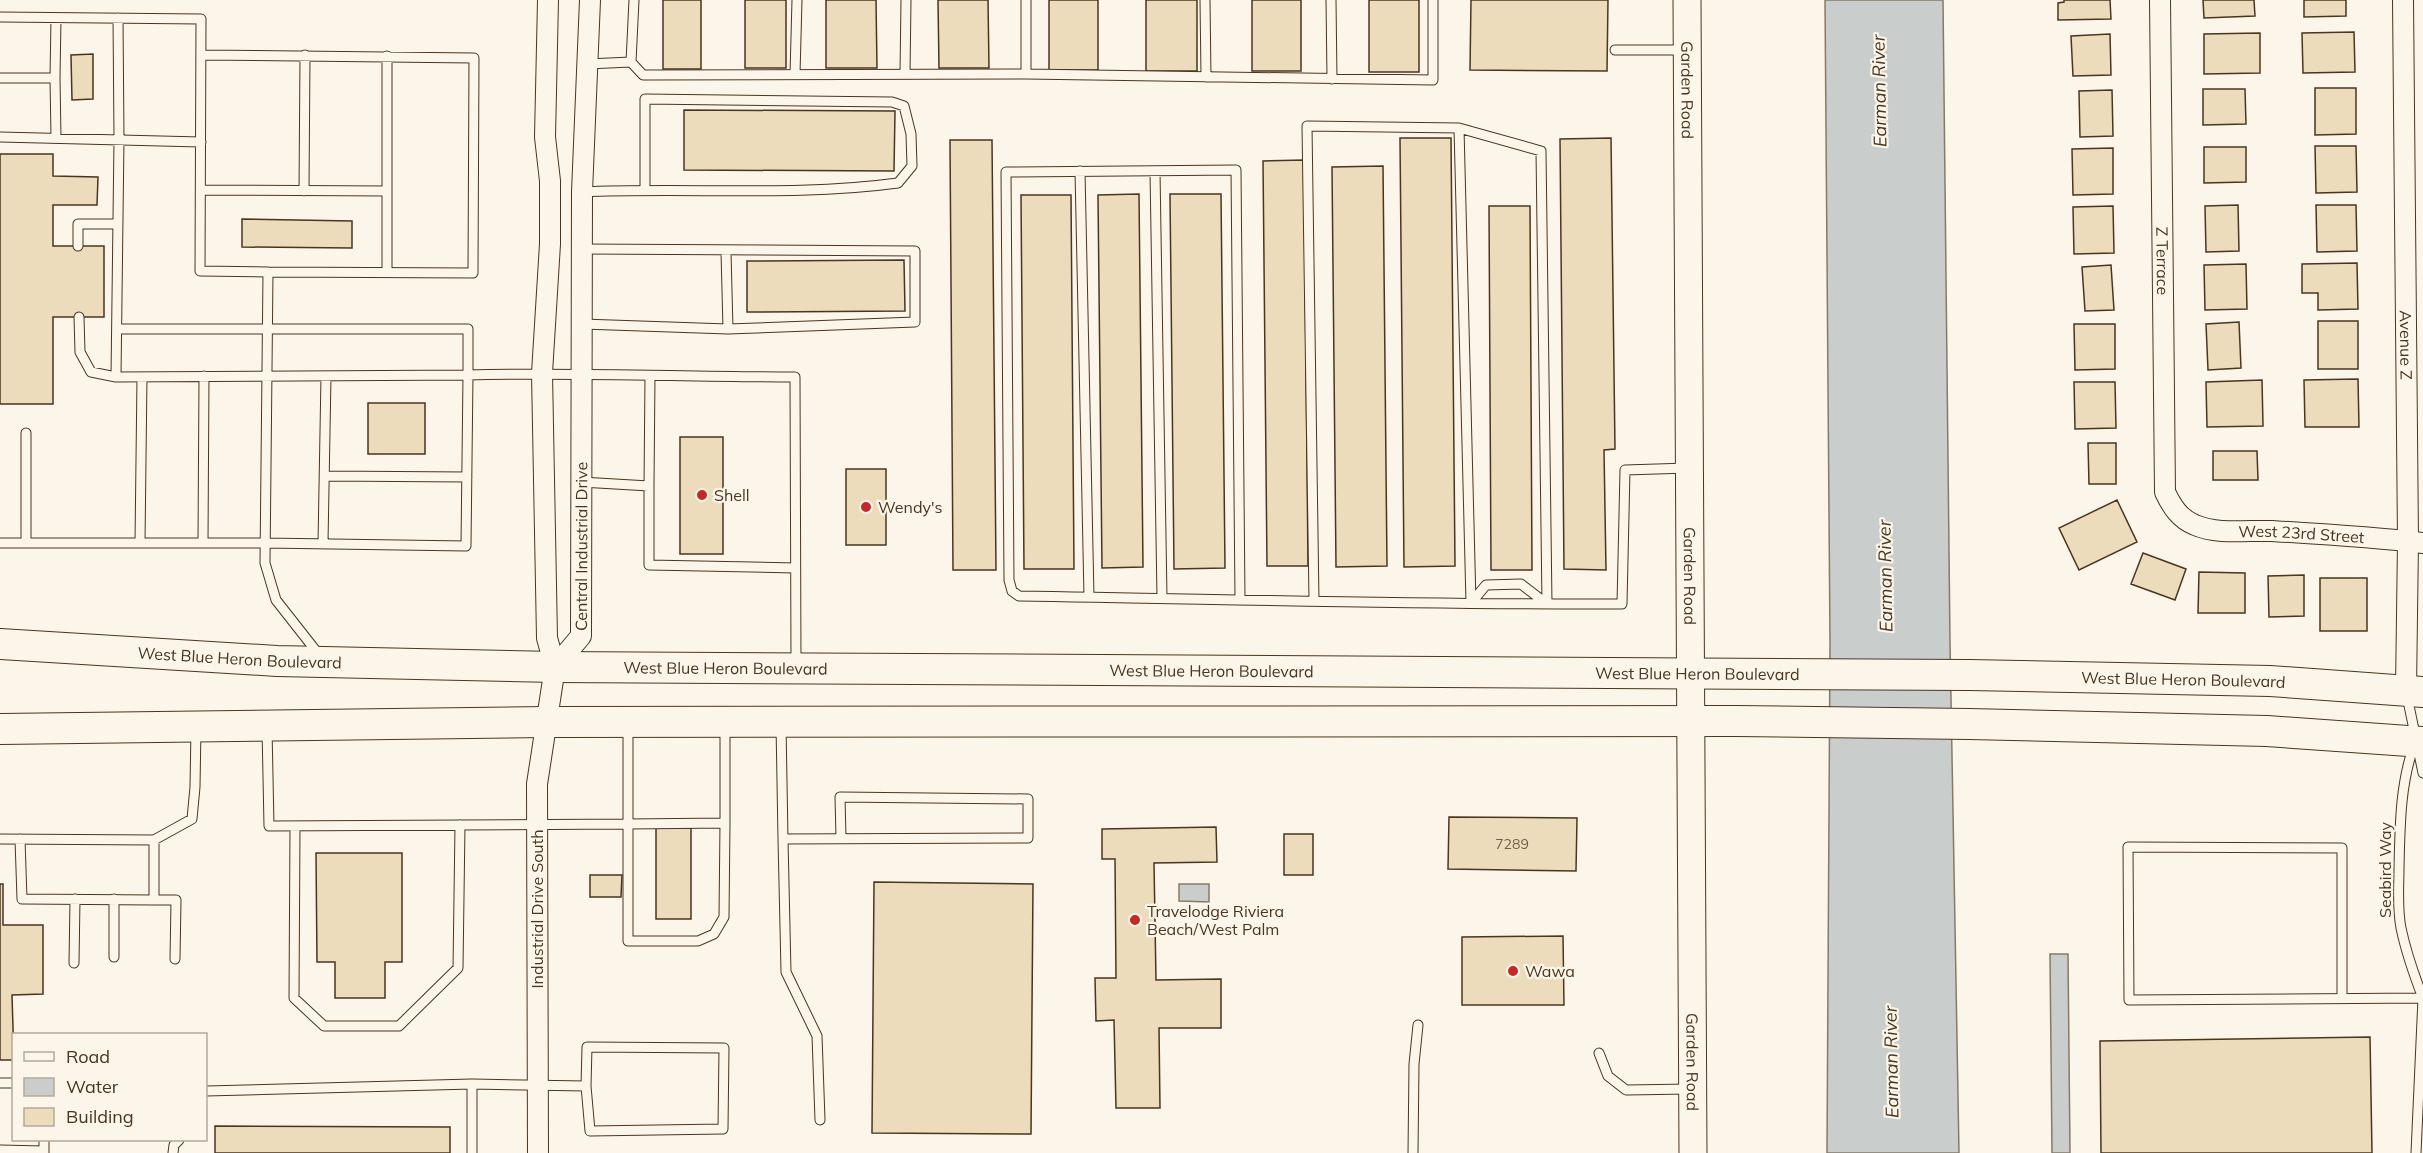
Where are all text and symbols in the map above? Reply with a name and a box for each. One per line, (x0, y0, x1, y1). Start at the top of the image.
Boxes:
water label: Earman River (1866, 33, 1891, 147)
street label: Garden Road (1677, 41, 1698, 139)
street label: Z Terrace (2152, 227, 2173, 295)
street label: Avenue Z (2396, 310, 2417, 380)
street label: Central Industrial Drive (571, 462, 591, 631)
place label: Shell (714, 485, 750, 505)
marker: Shell (695, 488, 709, 502)
place label: Wendy's (878, 497, 943, 517)
marker: Wendy's (859, 500, 873, 514)
water label: Earman River (1872, 518, 1897, 632)
street label: West 23rd Street (2238, 521, 2366, 547)
street label: Garden Road (1680, 527, 1700, 625)
street label: West Blue Heron Boulevard (137, 642, 342, 672)
street label: West Blue Heron Boulevard (623, 657, 828, 679)
street label: West Blue Heron Boulevard (1109, 660, 1314, 681)
street label: West Blue Heron Boulevard (1595, 663, 1800, 684)
street label: West Blue Heron Boulevard (2081, 667, 2286, 692)
street label: Seabird Way (2375, 821, 2395, 918)
street label: Industrial Drive South (527, 829, 547, 989)
house number: 7289 (1495, 835, 1529, 853)
place label: Travelodge Riviera Beach/West Palm (1147, 901, 1284, 939)
marker: Travelodge Riviera Beach/West Palm (1128, 913, 1142, 927)
place label: Wawa (1525, 961, 1575, 981)
marker: Wawa (1506, 964, 1520, 978)
water label: Earman River (1878, 1004, 1903, 1118)
street label: Garden Road (1682, 1013, 1703, 1111)
legend (12, 1033, 207, 1141)
text: Road (66, 1045, 110, 1068)
text: Water (66, 1075, 119, 1098)
text: Building (66, 1105, 134, 1128)

